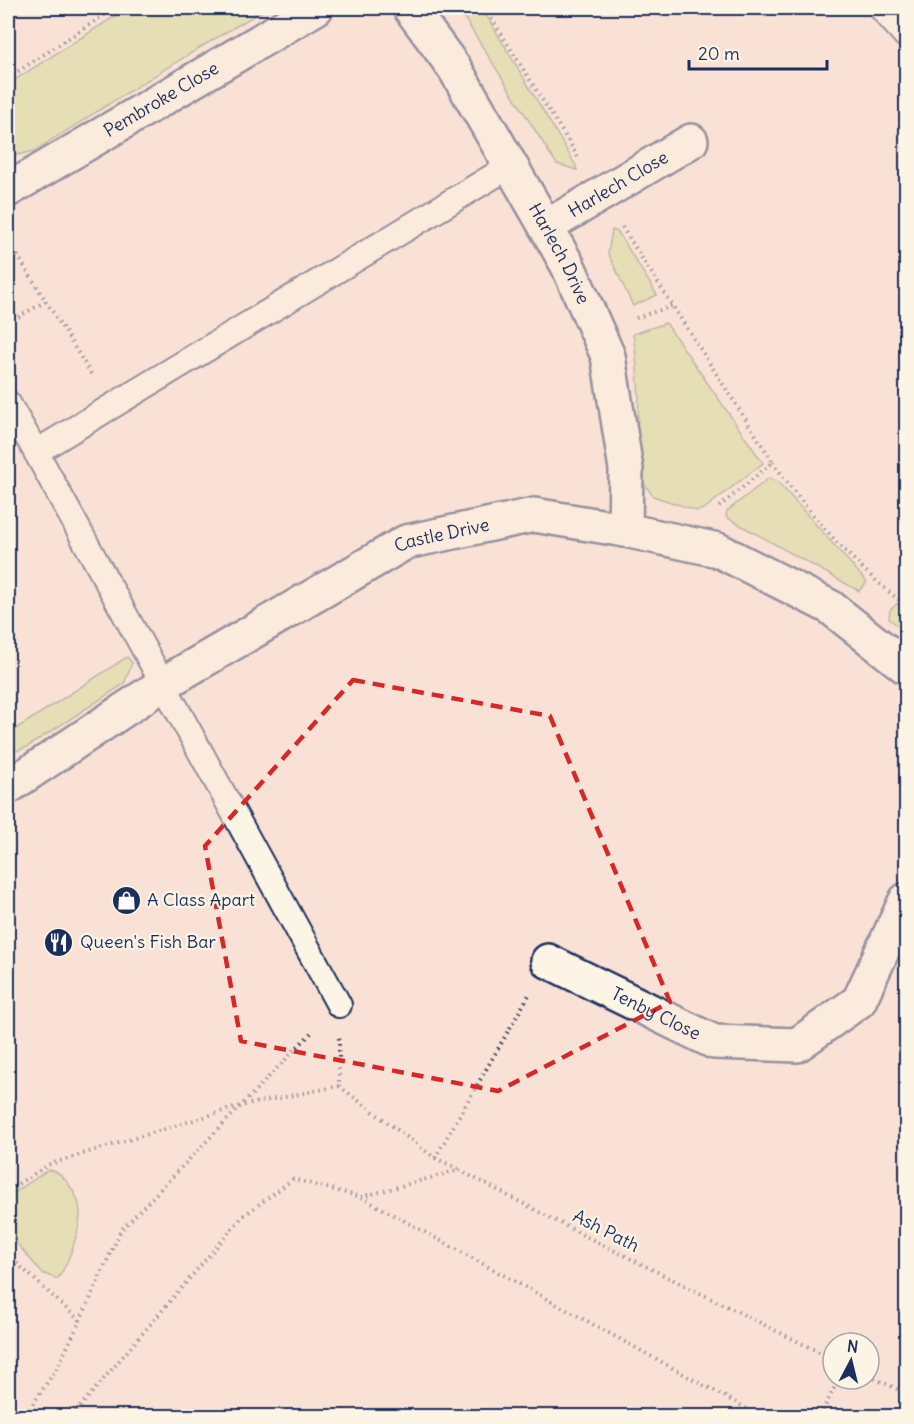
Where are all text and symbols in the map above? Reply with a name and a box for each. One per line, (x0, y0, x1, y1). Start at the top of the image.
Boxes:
scale bar (689, 33, 827, 71)
text: 20 m (698, 42, 740, 65)
street label: Pembroke Close (99, 56, 223, 142)
street label: Harlech Close (564, 145, 672, 222)
street label: Harlech Drive (524, 199, 595, 307)
street label: Castle Drive (390, 513, 491, 558)
shop icon: A Class Apart (110, 884, 142, 916)
place label: A Class Apart (147, 888, 255, 911)
restaurant icon: Queen's Fish Bar (43, 926, 75, 958)
place label: Queen's Fish Bar (80, 930, 217, 953)
street label: Tenby Close (608, 982, 705, 1045)
street label: Ash Path (569, 1204, 643, 1257)
north arrow (821, 1331, 881, 1391)
text: N (846, 1336, 860, 1357)

